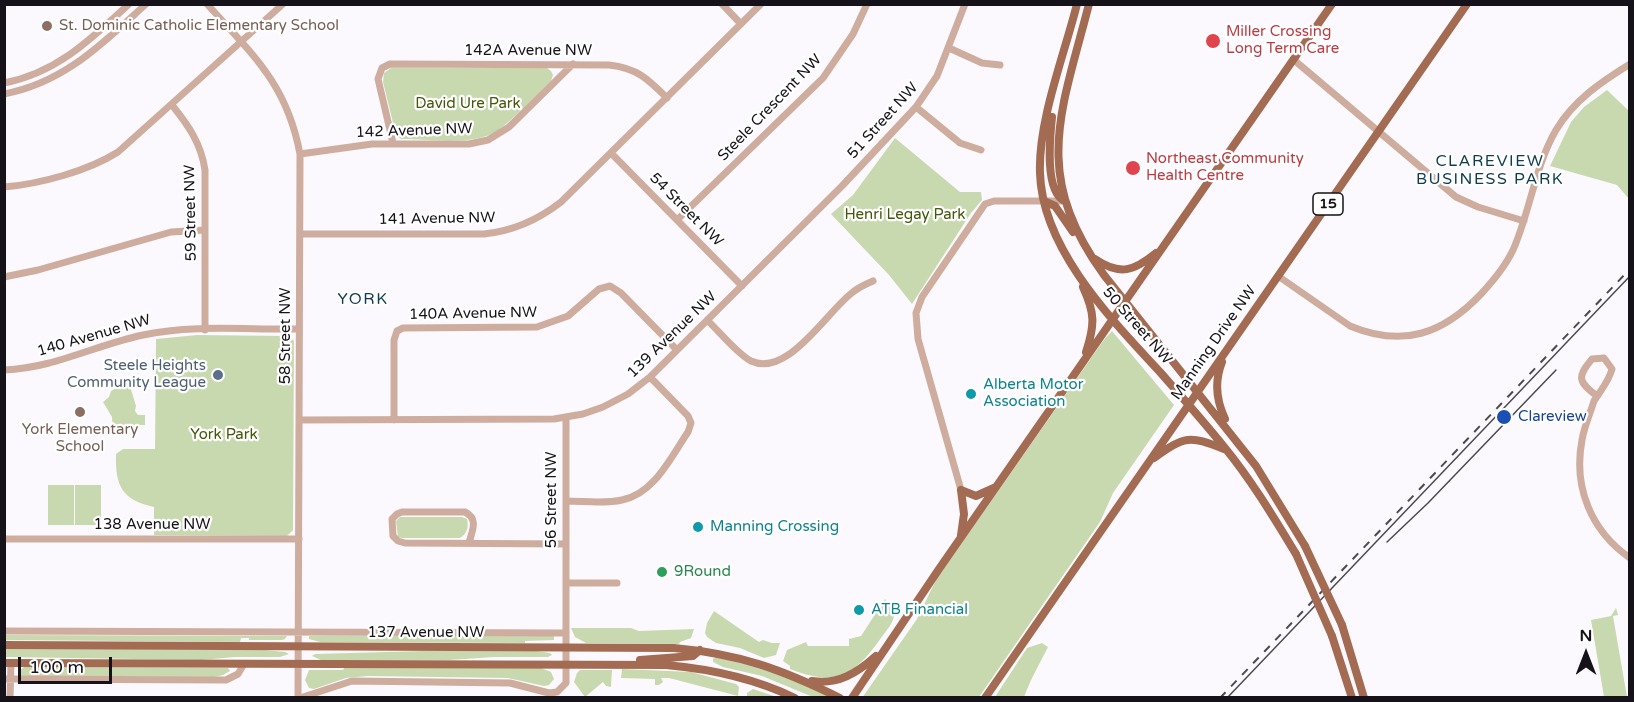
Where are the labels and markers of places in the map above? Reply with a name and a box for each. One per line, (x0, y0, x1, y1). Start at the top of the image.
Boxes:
place label: St. Dominic Catholic Elementary School (59, 17, 339, 35)
marker: St. Dominic Catholic Elementary School (40, 19, 54, 33)
place label: Miller Crossing Long Term Care (1226, 23, 1339, 58)
marker: Miller Crossing Long Term Care (1204, 32, 1222, 50)
place label: Northeast Community Health Centre (1146, 150, 1304, 185)
marker: Northeast Community Health Centre (1124, 159, 1142, 177)
place label: Steele Heights Community League (67, 357, 206, 392)
marker: Steele Heights Community League (211, 368, 225, 382)
place label: Alberta Motor Association (983, 376, 1083, 411)
marker: Alberta Motor Association (964, 387, 978, 401)
marker: York Elementary School (73, 405, 87, 419)
marker: Clareview (1495, 408, 1513, 426)
place label: Clareview (1518, 408, 1587, 426)
place label: York Elementary School (22, 421, 138, 456)
place label: Manning Crossing (710, 518, 839, 536)
marker: Manning Crossing (691, 520, 705, 534)
place label: 9Round (674, 563, 731, 581)
marker: 9Round (655, 565, 669, 579)
place label: ATB Financial (871, 601, 968, 619)
marker: ATB Financial (852, 603, 866, 617)

